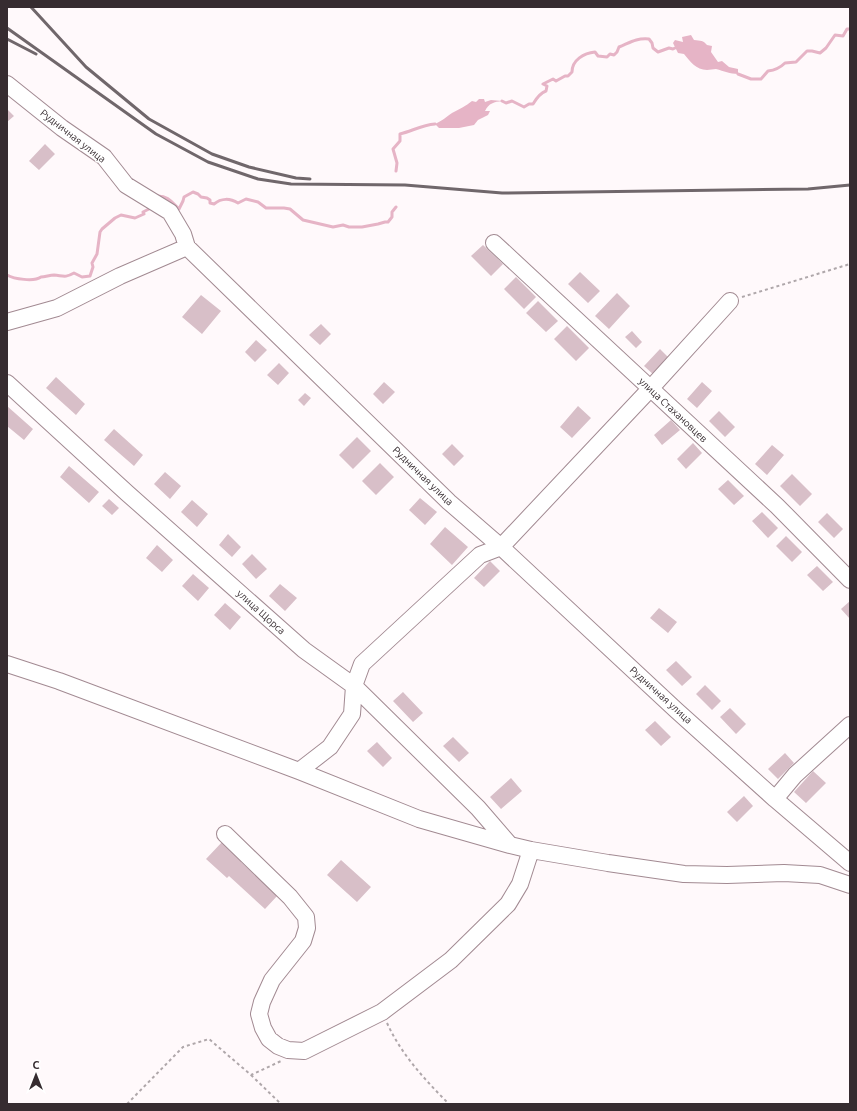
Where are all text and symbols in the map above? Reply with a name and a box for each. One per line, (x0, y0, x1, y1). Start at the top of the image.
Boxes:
street label: Рудничная улица (38, 107, 108, 165)
street label: улица Стахановцев (637, 375, 709, 445)
street label: Рудничная улица (391, 444, 455, 508)
street label: улица Щорса (235, 587, 287, 637)
street label: Рудничная улица (628, 664, 694, 726)
north arrow (16, 1055, 56, 1095)
text: С (32, 1059, 40, 1071)

